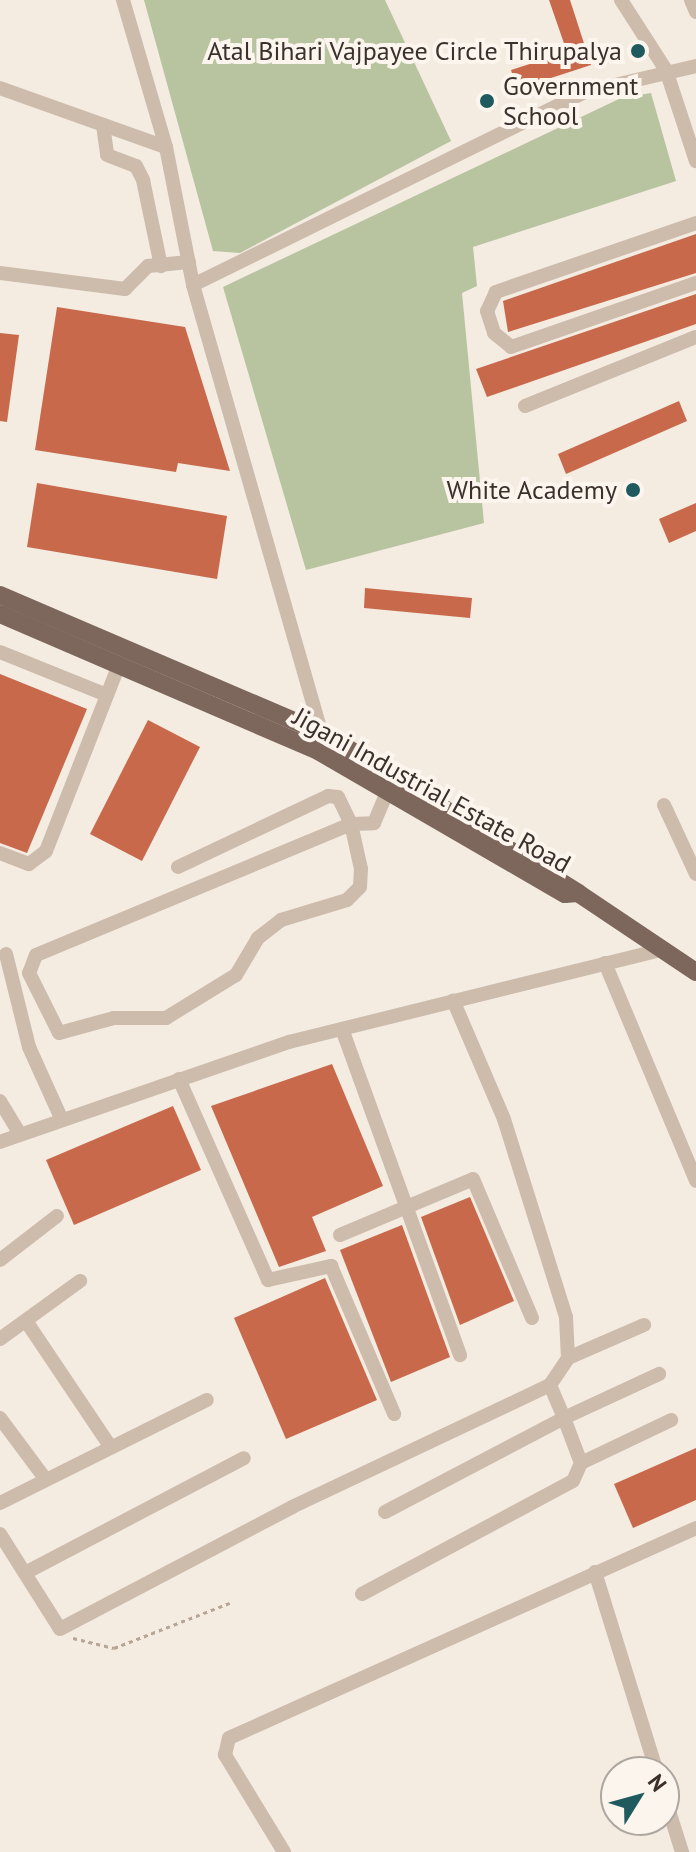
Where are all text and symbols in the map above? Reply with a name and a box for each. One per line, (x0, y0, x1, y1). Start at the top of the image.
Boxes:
place label: Atal Bihari Vajpayee Circle Thirupalya (206, 35, 622, 67)
marker: Atal Bihari Vajpayee Circle Thirupalya (629, 42, 647, 60)
place label: Government School (503, 70, 638, 132)
marker: Government School (478, 92, 496, 110)
place label: White Academy (446, 474, 617, 506)
marker: White Academy (624, 481, 642, 499)
street label: Jigani Industrial Estate Road (288, 701, 576, 879)
north arrow (600, 1756, 680, 1836)
text: N (642, 1769, 673, 1797)

